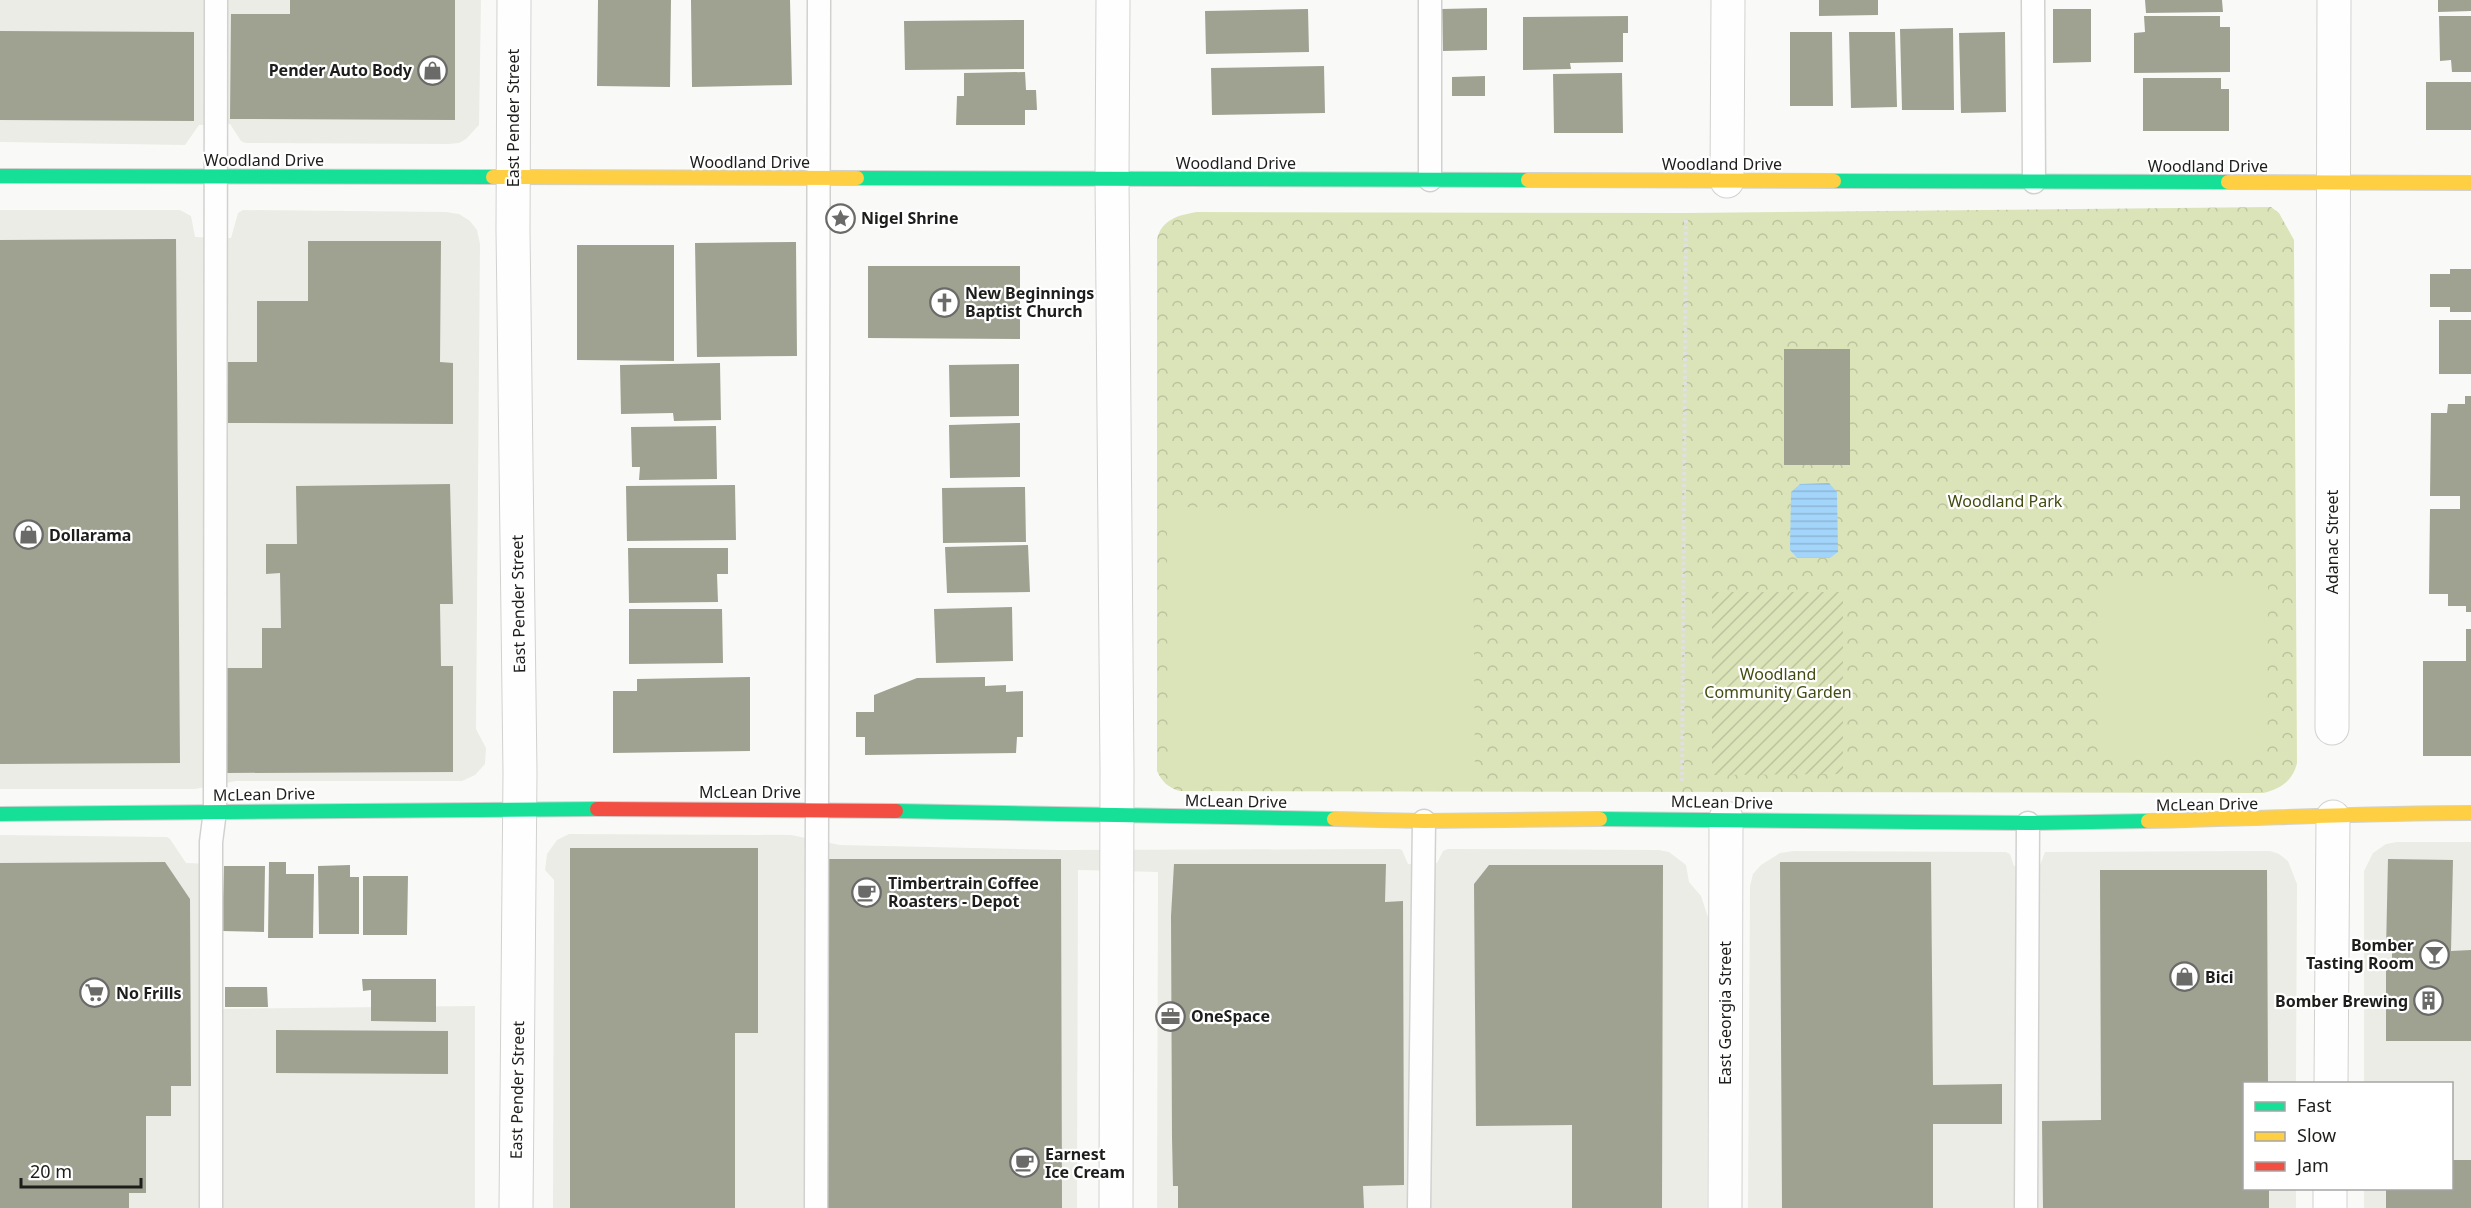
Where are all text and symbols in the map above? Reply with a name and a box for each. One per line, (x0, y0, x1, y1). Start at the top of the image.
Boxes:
street label: East Pender Street (502, 49, 524, 187)
shop icon: Pender Auto Body (417, 54, 449, 86)
place label: Pender Auto Body (269, 59, 413, 81)
street label: Woodland Drive (204, 149, 324, 171)
street label: Woodland Drive (690, 151, 810, 173)
street label: Woodland Drive (1176, 152, 1296, 174)
street label: Woodland Drive (1662, 153, 1782, 175)
street label: Woodland Drive (2148, 155, 2268, 177)
place icon: Nigel Shrine (824, 202, 856, 234)
place label: Nigel Shrine (861, 207, 959, 229)
place label: New Beginnings Baptist Church (965, 282, 1094, 322)
church icon: New Beginnings Baptist Church (928, 286, 960, 318)
park label: Woodland Park (1948, 490, 2063, 512)
street label: Adanac Street (2321, 490, 2343, 594)
shop icon: Dollarama (12, 519, 44, 551)
place label: Dollarama (49, 524, 131, 546)
street label: East Pender Street (506, 534, 530, 673)
park label: Woodland Community Garden (1704, 663, 1852, 703)
street label: McLean Drive (699, 781, 801, 803)
street label: McLean Drive (213, 782, 315, 806)
street label: McLean Drive (1185, 789, 1287, 813)
street label: McLean Drive (1671, 790, 1773, 814)
street label: McLean Drive (2156, 792, 2258, 816)
place label: Timbertrain Coffee Roasters - Depot (888, 872, 1039, 912)
cafe icon: Timbertrain Coffee Roasters - Depot (851, 876, 883, 908)
place label: Bomber Tasting Room (2306, 934, 2414, 974)
bar icon: Bomber Tasting Room (2419, 938, 2451, 970)
street label: East Georgia Street (1714, 941, 1736, 1085)
shop icon: Bici (2168, 961, 2200, 993)
place label: Bici (2205, 966, 2233, 988)
supermarket icon: No Frills (79, 977, 111, 1009)
place label: No Frills (116, 982, 181, 1004)
building icon: Bomber Brewing (2413, 985, 2445, 1017)
place label: Bomber Brewing (2275, 990, 2408, 1012)
office icon: OneSpace (1154, 1000, 1186, 1032)
place label: OneSpace (1191, 1005, 1270, 1027)
street label: East Pender Street (505, 1020, 529, 1159)
legend (2243, 1082, 2453, 1190)
text: Fast (2297, 1093, 2332, 1117)
text: Slow (2297, 1123, 2336, 1147)
place label: Earnest Ice Cream (1045, 1143, 1125, 1183)
cafe icon: Earnest Ice Cream (1008, 1147, 1040, 1179)
scale bar (21, 1151, 141, 1189)
text: Jam (2295, 1153, 2329, 1177)
text: 20 m (30, 1159, 72, 1183)

